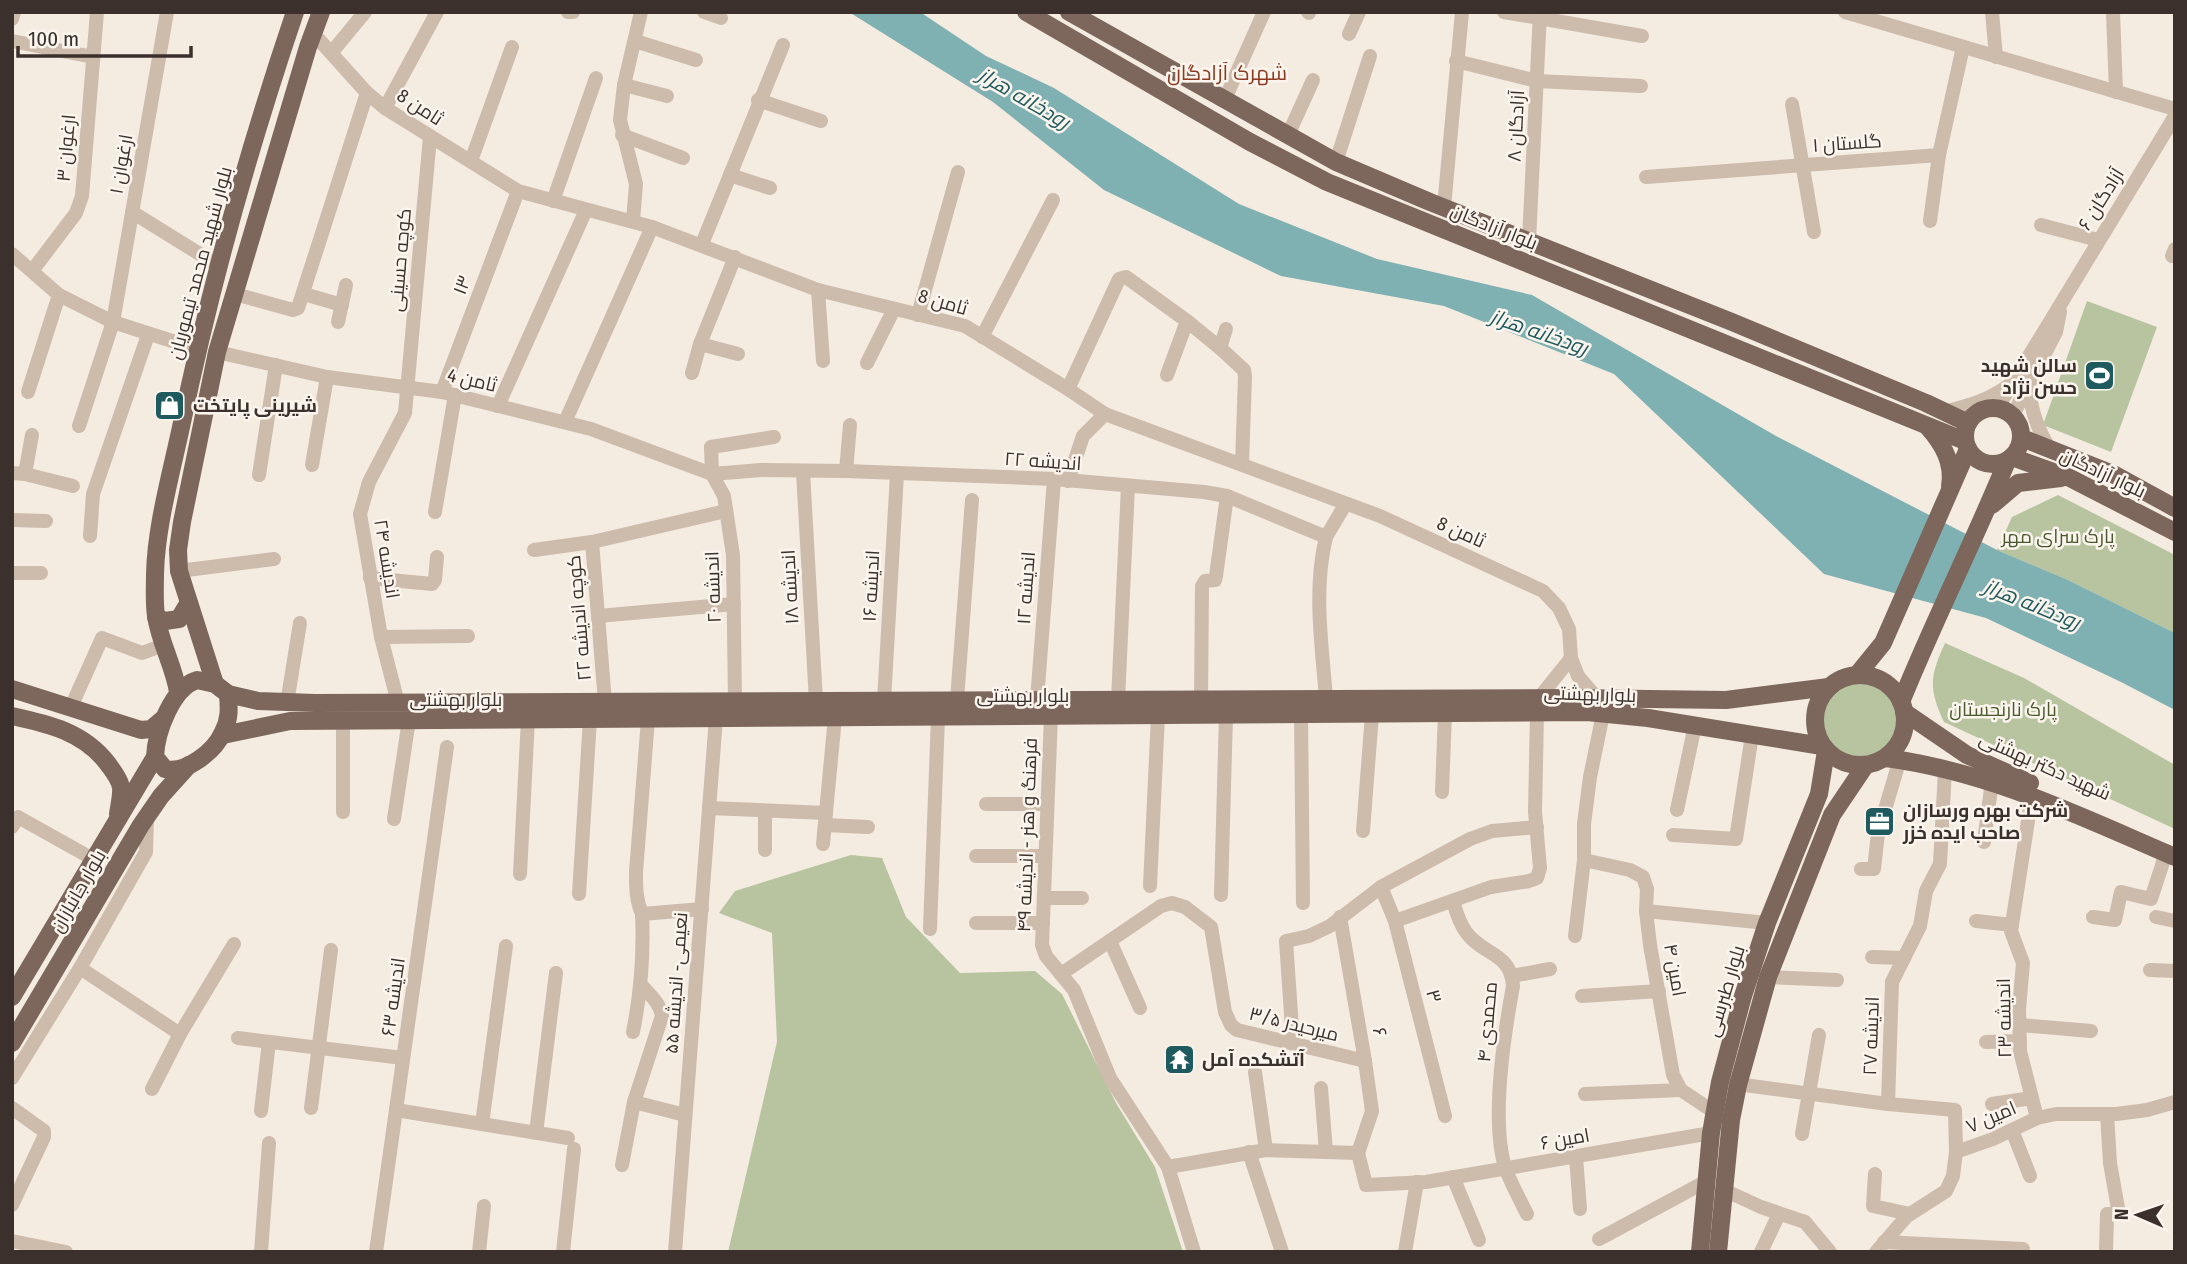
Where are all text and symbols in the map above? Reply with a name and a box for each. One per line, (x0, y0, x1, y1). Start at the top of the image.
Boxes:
scale bar (18, 14, 191, 58)
text: 100 m (28, 26, 79, 52)
water label: رودخانه هراز (971, 60, 1076, 135)
district label: شهرک آزادگان (1167, 60, 1287, 86)
street label: ثامن 8 (393, 84, 447, 130)
street label: آزادگان ۸ (1503, 90, 1529, 162)
street label: ارغوان ۳ (52, 113, 80, 183)
street label: گلستان ۱ (1812, 129, 1882, 157)
street label: ارغوان ۱ (104, 132, 138, 196)
street label: بلوار شهید محمد تیموریان (163, 164, 237, 362)
street label: آزادگان ۶ (2073, 164, 2129, 234)
street label: بلوار آزادگان (1447, 199, 1541, 255)
street label: کوچه حسینی (384, 207, 417, 313)
street label: ۱۳ (448, 272, 476, 298)
street label: ثامن 8 (916, 284, 970, 320)
water label: رودخانه هراز (1484, 302, 1593, 361)
place label: سالن شهید حسن نژاد (1981, 354, 2077, 399)
sports icon: سالن شهید حسن نژاد (2083, 359, 2117, 393)
street label: ثامن 4 (445, 363, 499, 397)
shop icon: شیرینی پایتخت (153, 388, 187, 422)
place label: شیرینی پایتخت (193, 394, 317, 419)
street label: بلوار آزادگان (2056, 443, 2150, 503)
street label: اندیشه ۲۲ (1004, 447, 1082, 475)
street label: ثامن 8 (1433, 511, 1489, 553)
street label: اندیشه ۲۴ (369, 518, 405, 600)
park label: پارک سرای مهر (2000, 525, 2115, 549)
street label: اندیشه ۱۸ (777, 549, 803, 625)
street label: اندیشه ۱۶ (858, 549, 884, 623)
street label: اندیشه ۲۰ (700, 551, 726, 623)
street label: اندیشه ۱۲ (1012, 551, 1040, 625)
street label: کوچه اندیشه ۲۲ (562, 554, 597, 682)
water label: رودخانه هراز (1977, 572, 2085, 636)
street label: بلوار بهشتی (1543, 681, 1637, 707)
street label: بلوار بهشتی (977, 684, 1069, 707)
street label: بلوار بهشتی (410, 688, 502, 711)
park label: پارک نارنجستان (1949, 698, 2057, 722)
street label: شهید دکتر بهشتی (1976, 727, 2114, 805)
street label: فرهنگ و هنر - اندیشه ۴۹ (1012, 737, 1042, 933)
place label: شرکت بهره ورسازان صاحب ایده خزر (1902, 799, 2068, 844)
office icon: شرکت بهره ورسازان صاحب ایده خزر (1863, 804, 1897, 838)
street label: بلوار جانبازان (45, 846, 111, 936)
street label: نعیمی- اندیشه ۵۵ (660, 911, 692, 1055)
street label: امین ۴ (1659, 942, 1691, 998)
street label: بلوار طبرسی (1700, 943, 1750, 1039)
street label: اندیشه ۶۳ (376, 956, 410, 1038)
street label: اندیشه ۲۳ (1992, 978, 2016, 1058)
street label: محمدی ۴ (1472, 981, 1502, 1063)
street label: ۳ (1421, 987, 1447, 1005)
street label: اندیشه ۲۷ (1858, 996, 1884, 1076)
street label: میرحیدر ۳/۵ (1247, 1002, 1341, 1046)
street label: ۶ (1368, 1026, 1392, 1038)
temple icon: آتشکده آمل (1162, 1042, 1196, 1076)
place label: آتشکده آمل (1202, 1048, 1305, 1071)
street label: امین ۷ (1962, 1096, 2020, 1138)
street label: امین ۶ (1539, 1123, 1591, 1155)
north arrow (2103, 1180, 2173, 1250)
text: N (2110, 1208, 2133, 1221)

